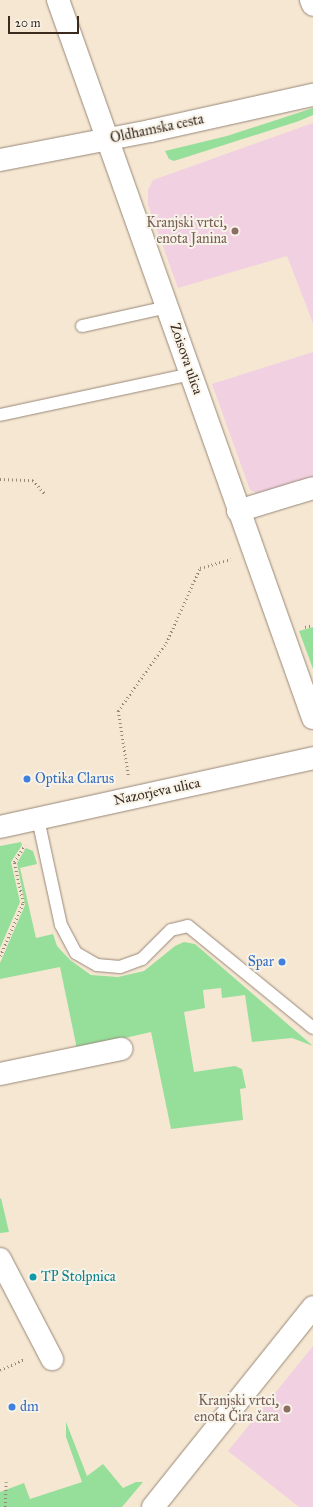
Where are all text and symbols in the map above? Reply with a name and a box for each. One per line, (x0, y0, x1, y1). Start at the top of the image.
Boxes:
scale bar (10, 8, 81, 34)
text: 20 m (15, 16, 41, 30)
street label: Oldhamska cesta (109, 111, 205, 147)
place label: Kranjski vrtci, enota Janina (146, 215, 227, 248)
marker: Kranjski vrtci, enota Janina (230, 226, 240, 236)
street label: Zoisova ulica (166, 321, 206, 397)
place label: Optika Clarus (35, 771, 114, 787)
marker: Optika Clarus (22, 774, 32, 784)
street label: Nazorjeva ulica (112, 775, 202, 809)
place label: Spar (248, 954, 274, 970)
marker: Spar (277, 957, 287, 967)
place label: TP Stolpnica (41, 1269, 116, 1285)
marker: TP Stolpnica (28, 1272, 38, 1282)
place label: Kranjski vrtci, enota Čira čara (194, 1393, 279, 1426)
place label: dm (20, 1399, 39, 1415)
marker: dm (7, 1402, 17, 1412)
marker: Kranjski vrtci, enota Čira čara (282, 1404, 292, 1414)

